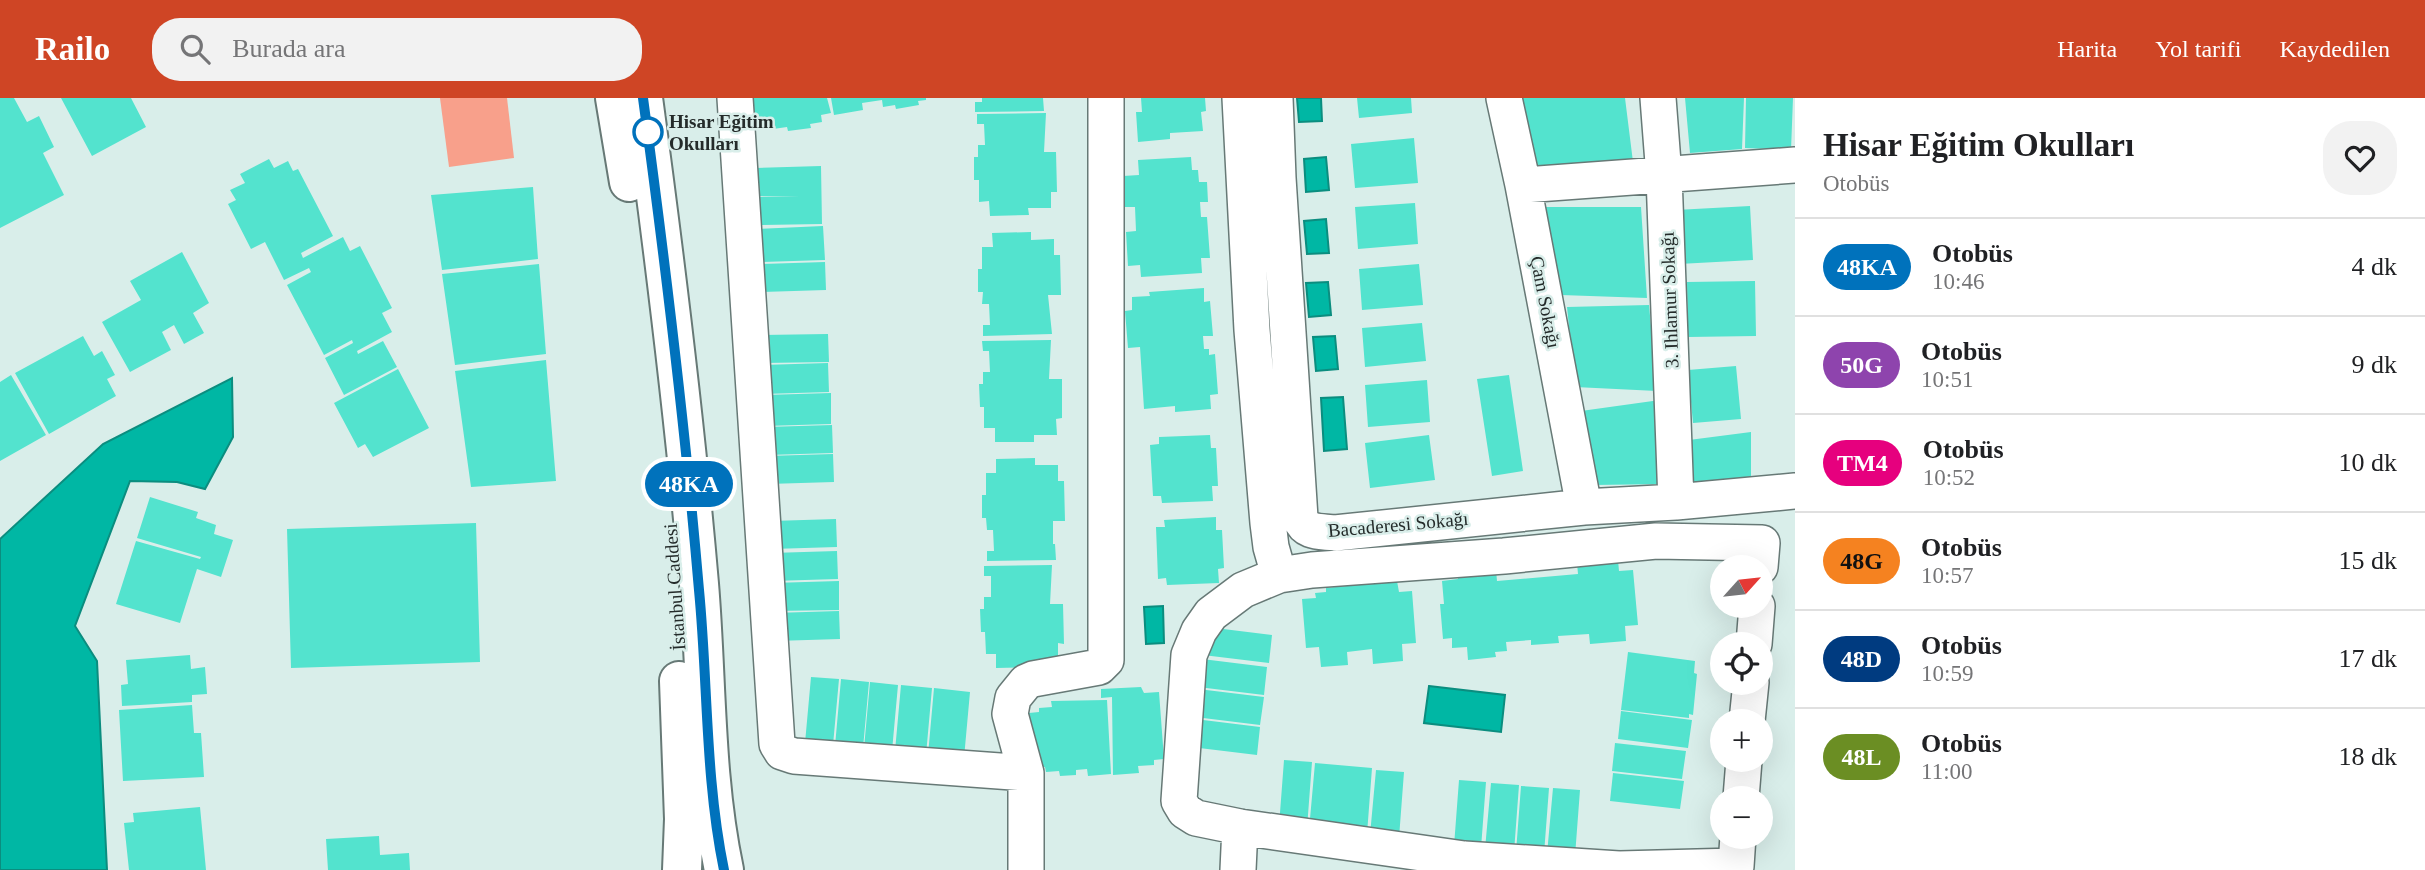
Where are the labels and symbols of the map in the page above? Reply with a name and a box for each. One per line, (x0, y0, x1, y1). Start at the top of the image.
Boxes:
place label: Hisar Eğitim Okulları (669, 111, 774, 154)
marker: Hisar Eğitim Okulları (633, 117, 663, 147)
street label: 3. Ihlamur Sokağı (1657, 231, 1682, 369)
street label: Çam Sokağı (1526, 254, 1565, 350)
line badge: 48KA (640, 461, 738, 507)
street label: Bacaderesi Sokağı (1327, 508, 1469, 541)
street label: İstanbul Caddesi (660, 523, 689, 651)
north arrow (1710, 555, 1773, 618)

